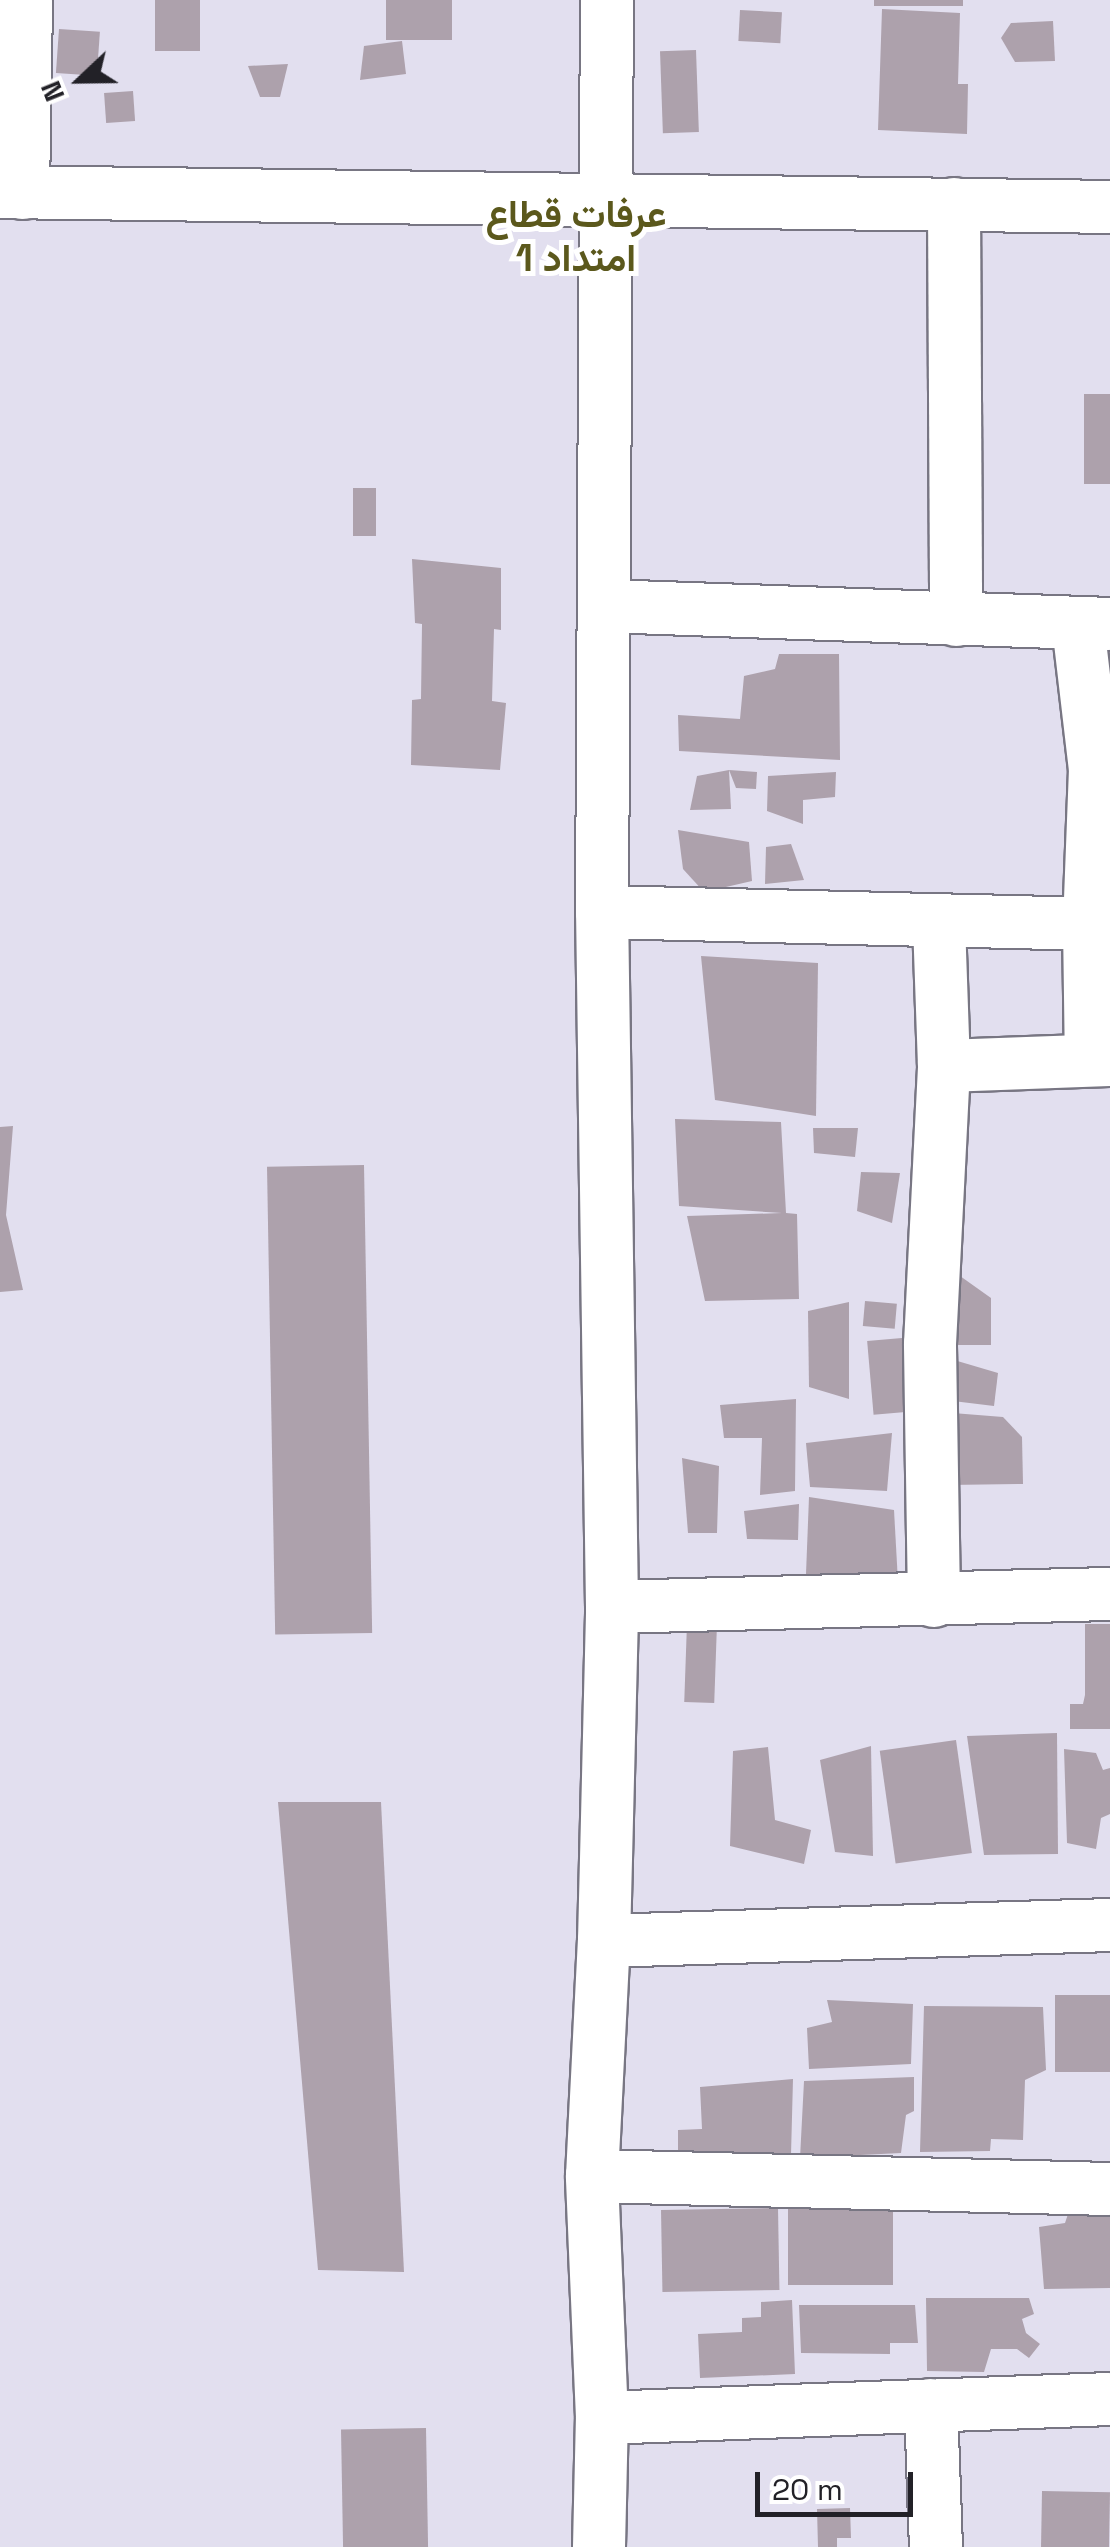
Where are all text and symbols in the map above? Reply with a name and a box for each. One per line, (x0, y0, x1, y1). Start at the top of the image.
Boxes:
north arrow (30, 30, 130, 130)
text: N (32, 76, 72, 107)
district label: عرفات قطاع 1 امتداد (486, 192, 666, 282)
scale bar (760, 2452, 918, 2514)
text: 20 m (772, 2470, 843, 2509)

